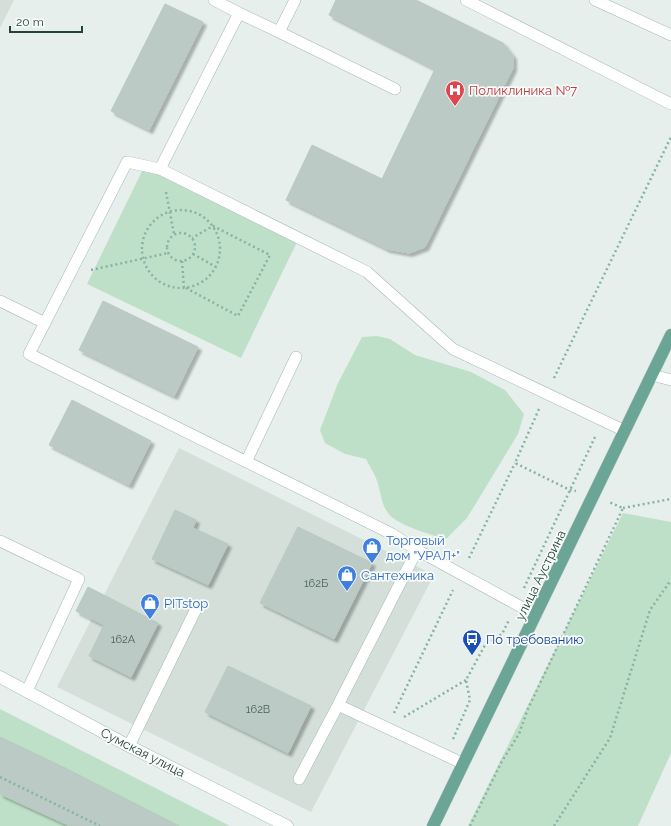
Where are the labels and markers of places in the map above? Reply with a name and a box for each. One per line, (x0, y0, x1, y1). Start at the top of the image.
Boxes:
hospital icon: Поликлиника №7 (444, 79, 466, 107)
place label: Поликлиника №7 (469, 83, 577, 98)
place label: Торговый дом "УРАЛ+" (386, 533, 460, 563)
shop icon: Торговый дом "УРАЛ+" (361, 536, 383, 564)
shop icon: Сантехника (336, 564, 358, 592)
place label: Сантехника (361, 568, 434, 583)
shop icon: PITstop (139, 592, 161, 620)
place label: PITstop (164, 596, 208, 611)
bus stop icon: По требованию (461, 628, 483, 656)
place label: По требованию (486, 632, 583, 647)

